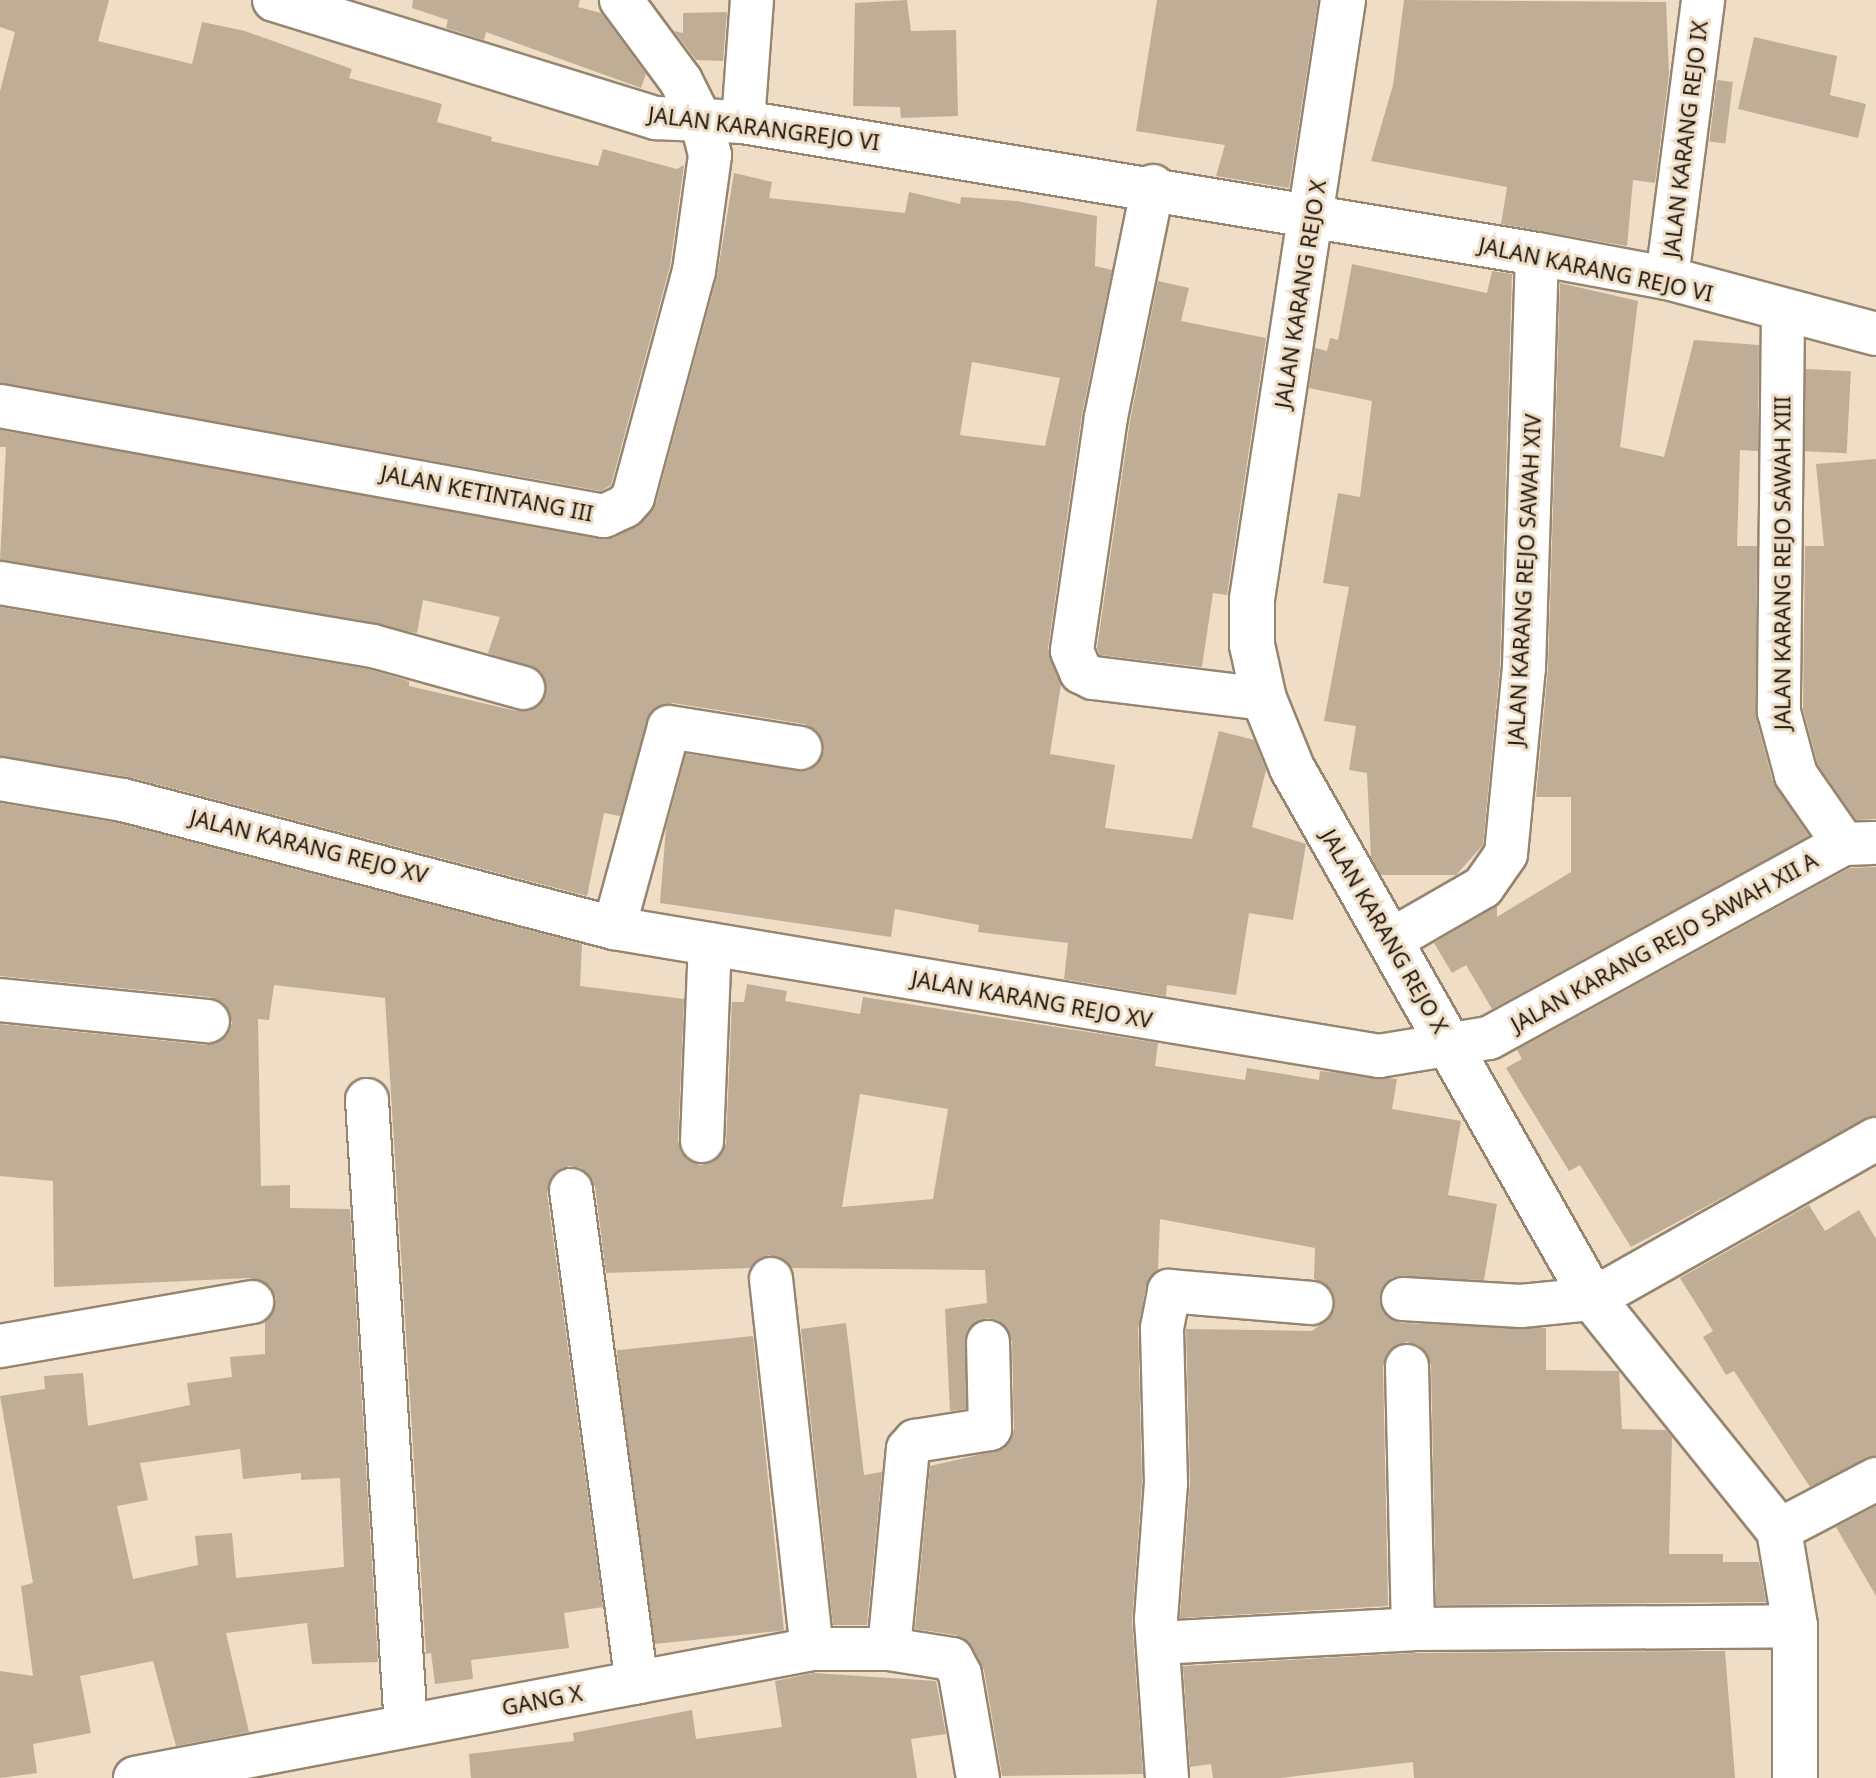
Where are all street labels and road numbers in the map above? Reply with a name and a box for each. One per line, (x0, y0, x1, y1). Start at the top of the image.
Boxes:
street label: JALAN KARANG REJO IX (1657, 19, 1713, 259)
street label: JALAN KARANGREJO VI (647, 101, 881, 155)
street label: JALAN KARANG REJO X (1269, 178, 1331, 410)
street label: JALAN KARANG REJO VI (1476, 231, 1716, 307)
street label: JALAN KARANG REJO SAWAH XIII (1769, 396, 1795, 730)
street label: JALAN KARANG REJO SAWAH XIV (1502, 413, 1546, 747)
street label: JALAN KETINTANG III (379, 459, 595, 527)
street label: JALAN KARANG REJO XV (187, 804, 431, 888)
street label: JALAN KARANG REJO X (1316, 824, 1454, 1038)
street label: JALAN KARANG REJO SAWAH XII A (1506, 846, 1822, 1038)
street label: JALAN KARANG REJO XV (909, 965, 1155, 1033)
street label: GANG X (500, 1679, 584, 1721)

